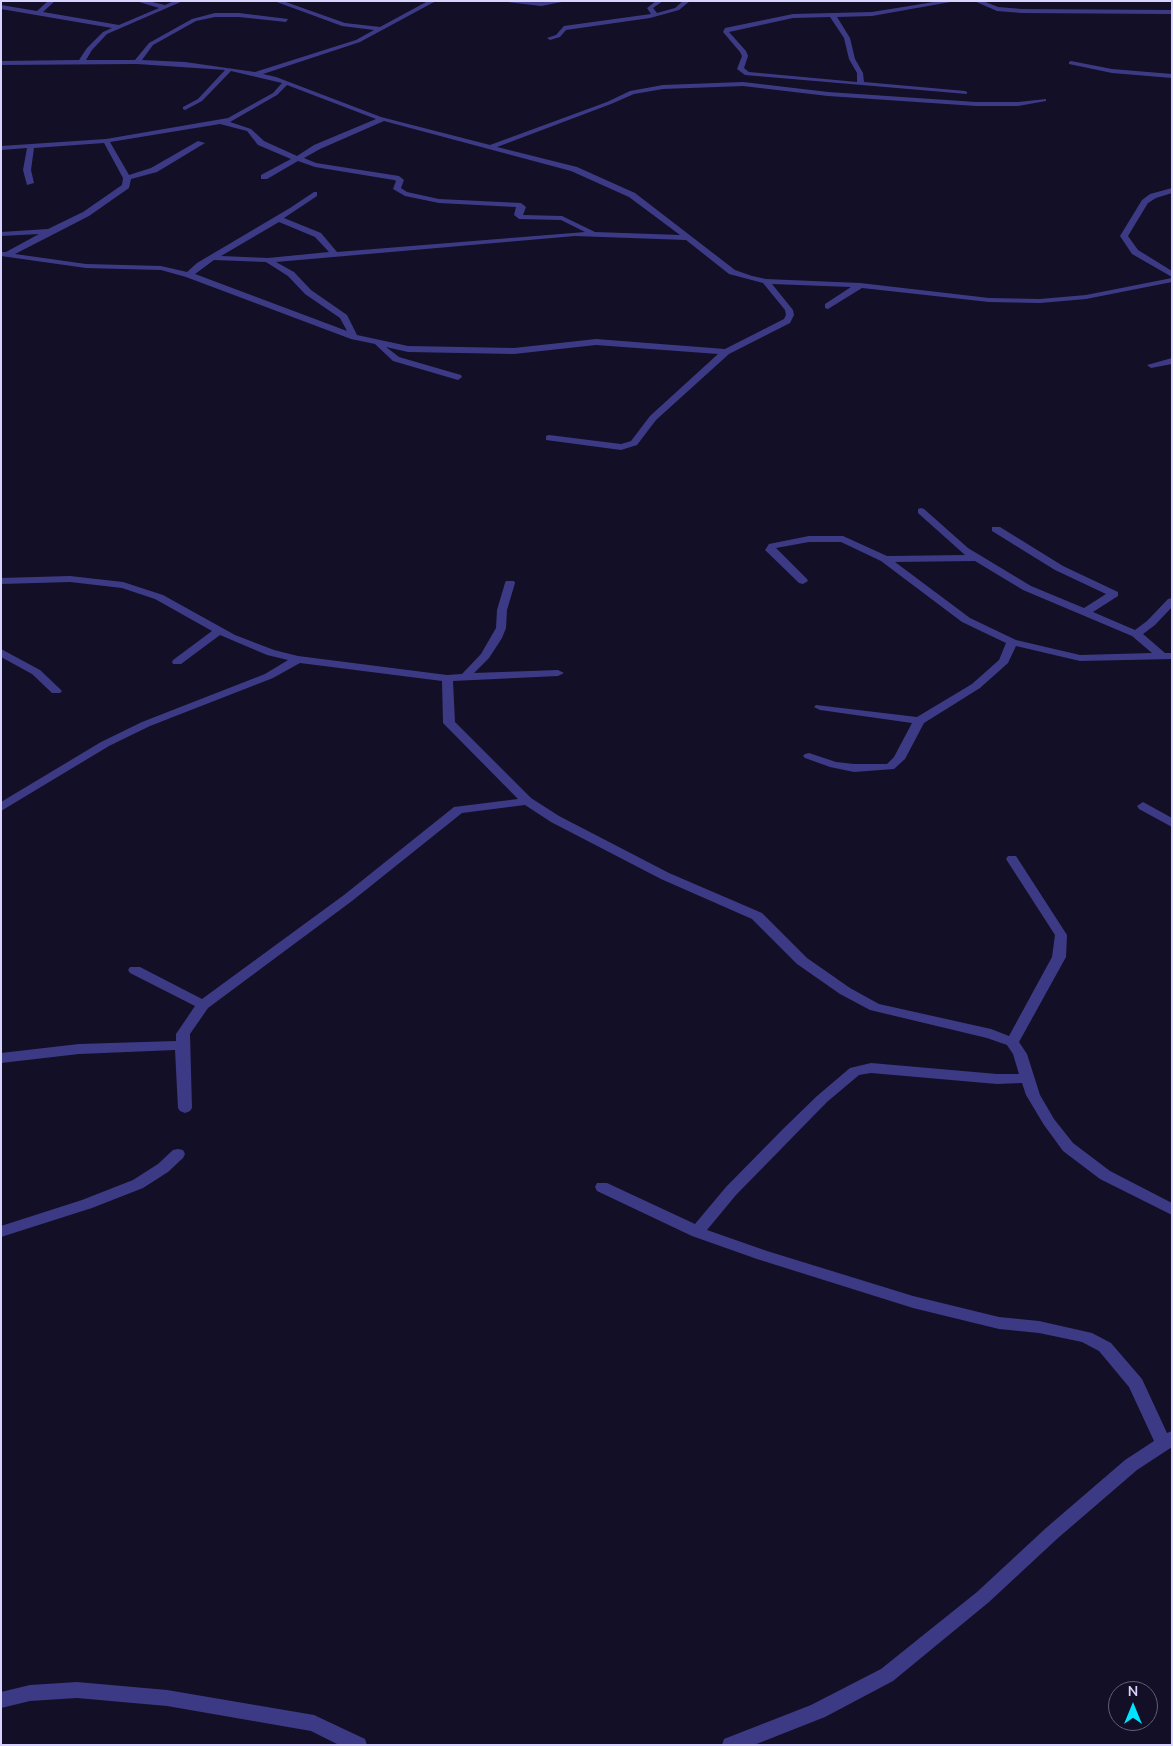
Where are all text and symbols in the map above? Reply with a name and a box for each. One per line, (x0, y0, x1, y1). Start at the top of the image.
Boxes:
north arrow (1108, 1681, 1158, 1731)
text: N (1128, 1682, 1138, 1701)

